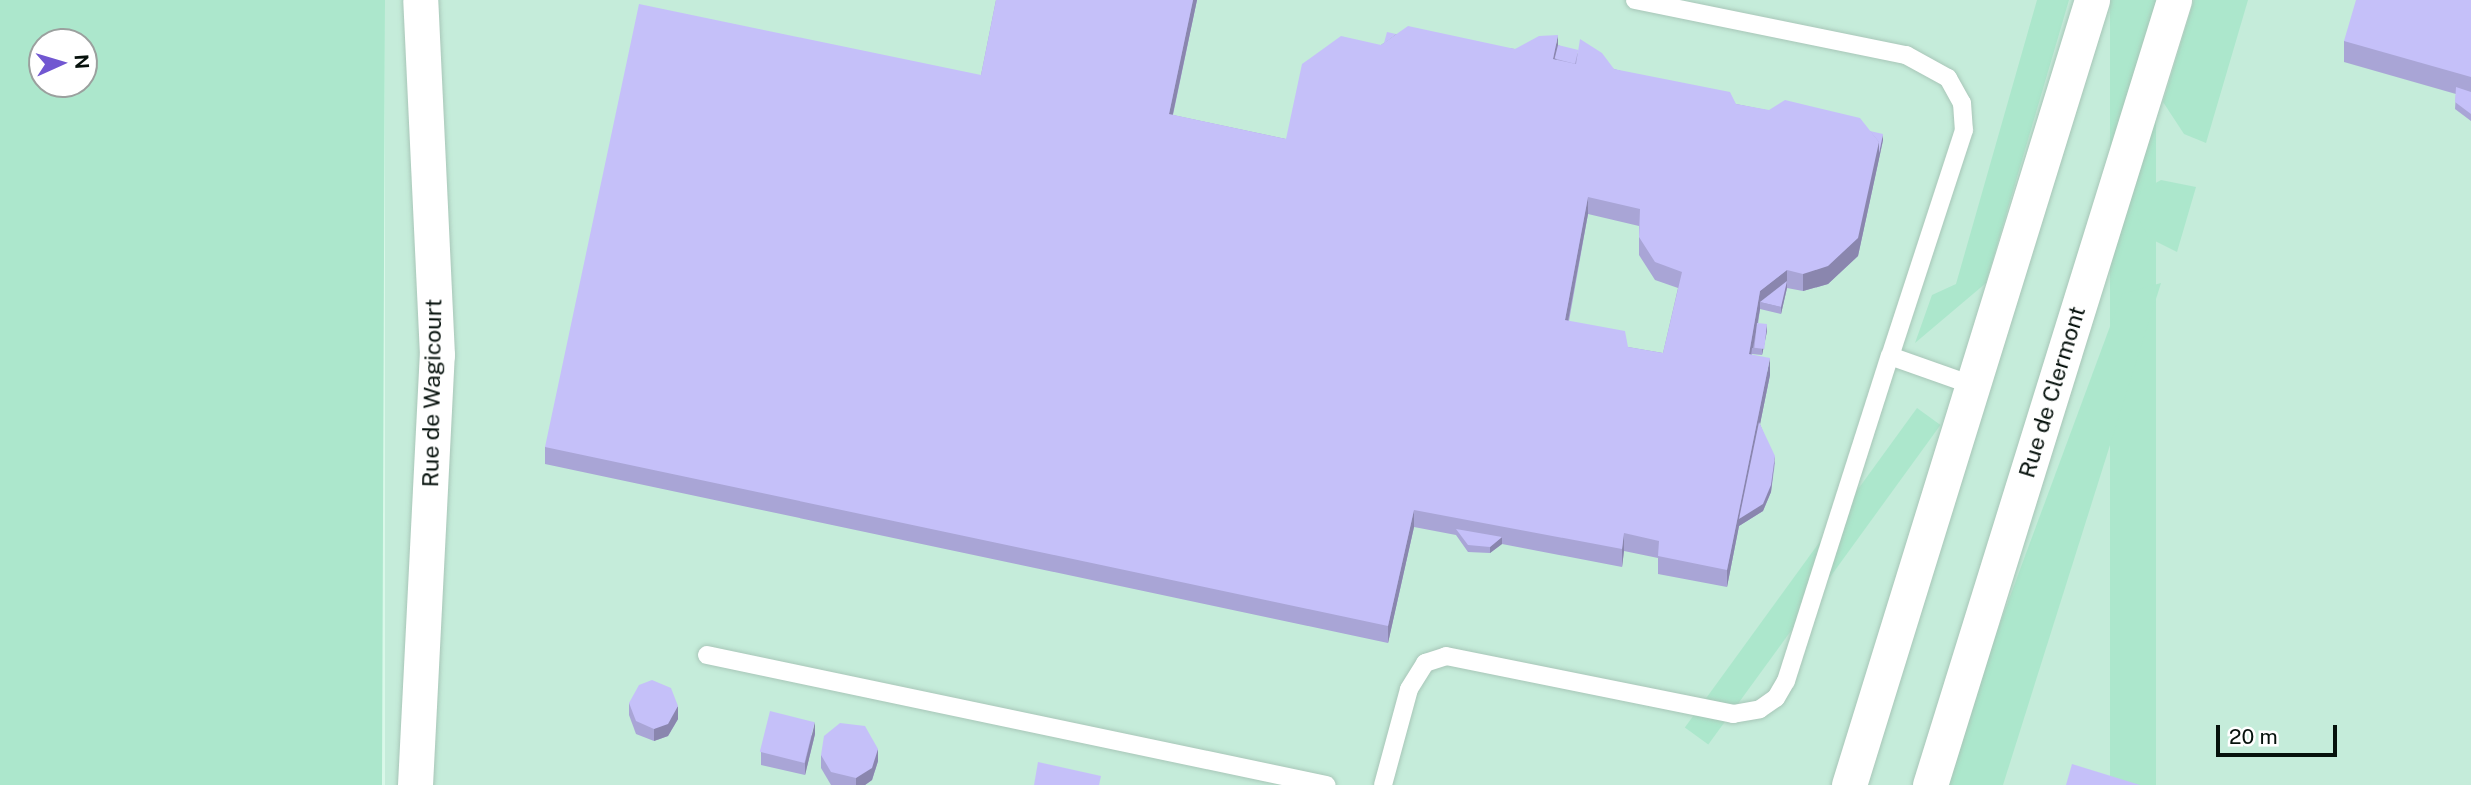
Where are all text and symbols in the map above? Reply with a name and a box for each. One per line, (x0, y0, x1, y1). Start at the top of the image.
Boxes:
north arrow (28, 28, 98, 98)
text: N (70, 53, 93, 70)
street label: Rue de Wagicourt (417, 298, 447, 488)
street label: Rue de Clermont (2013, 303, 2091, 481)
scale bar (2219, 712, 2340, 756)
text: 20 m (2229, 724, 2278, 749)

